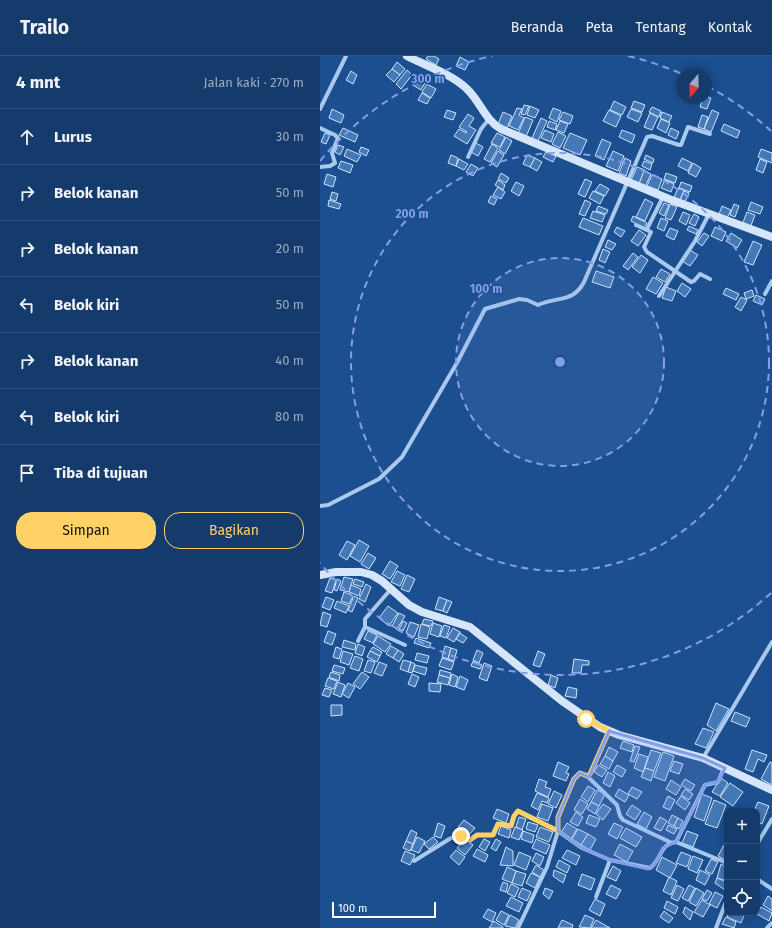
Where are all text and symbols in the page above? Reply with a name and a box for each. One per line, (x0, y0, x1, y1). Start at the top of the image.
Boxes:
text: Trailo (20, 16, 69, 39)
text: Beranda (511, 19, 564, 36)
text: Peta (586, 19, 613, 36)
text: Tentang (635, 19, 686, 36)
text: Kontak (708, 19, 752, 36)
north arrow (676, 68, 712, 104)
text: 4 mnt (16, 72, 60, 93)
text: 300 m (410, 72, 445, 86)
text: Jalan kaki · 270 m (204, 75, 304, 90)
icon: ahead (16, 126, 38, 148)
text: Lurus (54, 128, 92, 146)
text: 30 m (276, 129, 304, 144)
icon: right (16, 182, 38, 204)
text: Belok kanan (54, 184, 138, 202)
text: 50 m (276, 185, 304, 200)
text: 200 m (395, 207, 429, 221)
icon: right (16, 238, 38, 260)
text: Belok kanan (54, 240, 138, 258)
text: 20 m (276, 241, 304, 256)
text: 100 m (470, 282, 502, 296)
icon: left (16, 294, 38, 316)
text: Belok kiri (54, 296, 119, 314)
text: 50 m (276, 297, 304, 312)
icon: right (16, 350, 38, 372)
text: Belok kanan (54, 352, 138, 370)
text: 40 m (275, 353, 304, 368)
centre of rings (553, 355, 567, 369)
icon: left (16, 406, 38, 428)
text: Belok kiri (54, 408, 119, 426)
text: 80 m (275, 409, 304, 424)
icon: arrive (16, 462, 38, 484)
text: Tiba di tujuan (54, 464, 148, 482)
button: Simpan (16, 512, 156, 549)
button: Bagikan (164, 512, 304, 549)
route start (577, 710, 595, 728)
map controls (724, 808, 760, 916)
button: + (724, 808, 760, 844)
route end (452, 827, 470, 845)
button: − (724, 844, 760, 880)
button: locate (724, 880, 760, 916)
scale bar (332, 900, 436, 919)
text: 100 m (338, 902, 367, 915)

